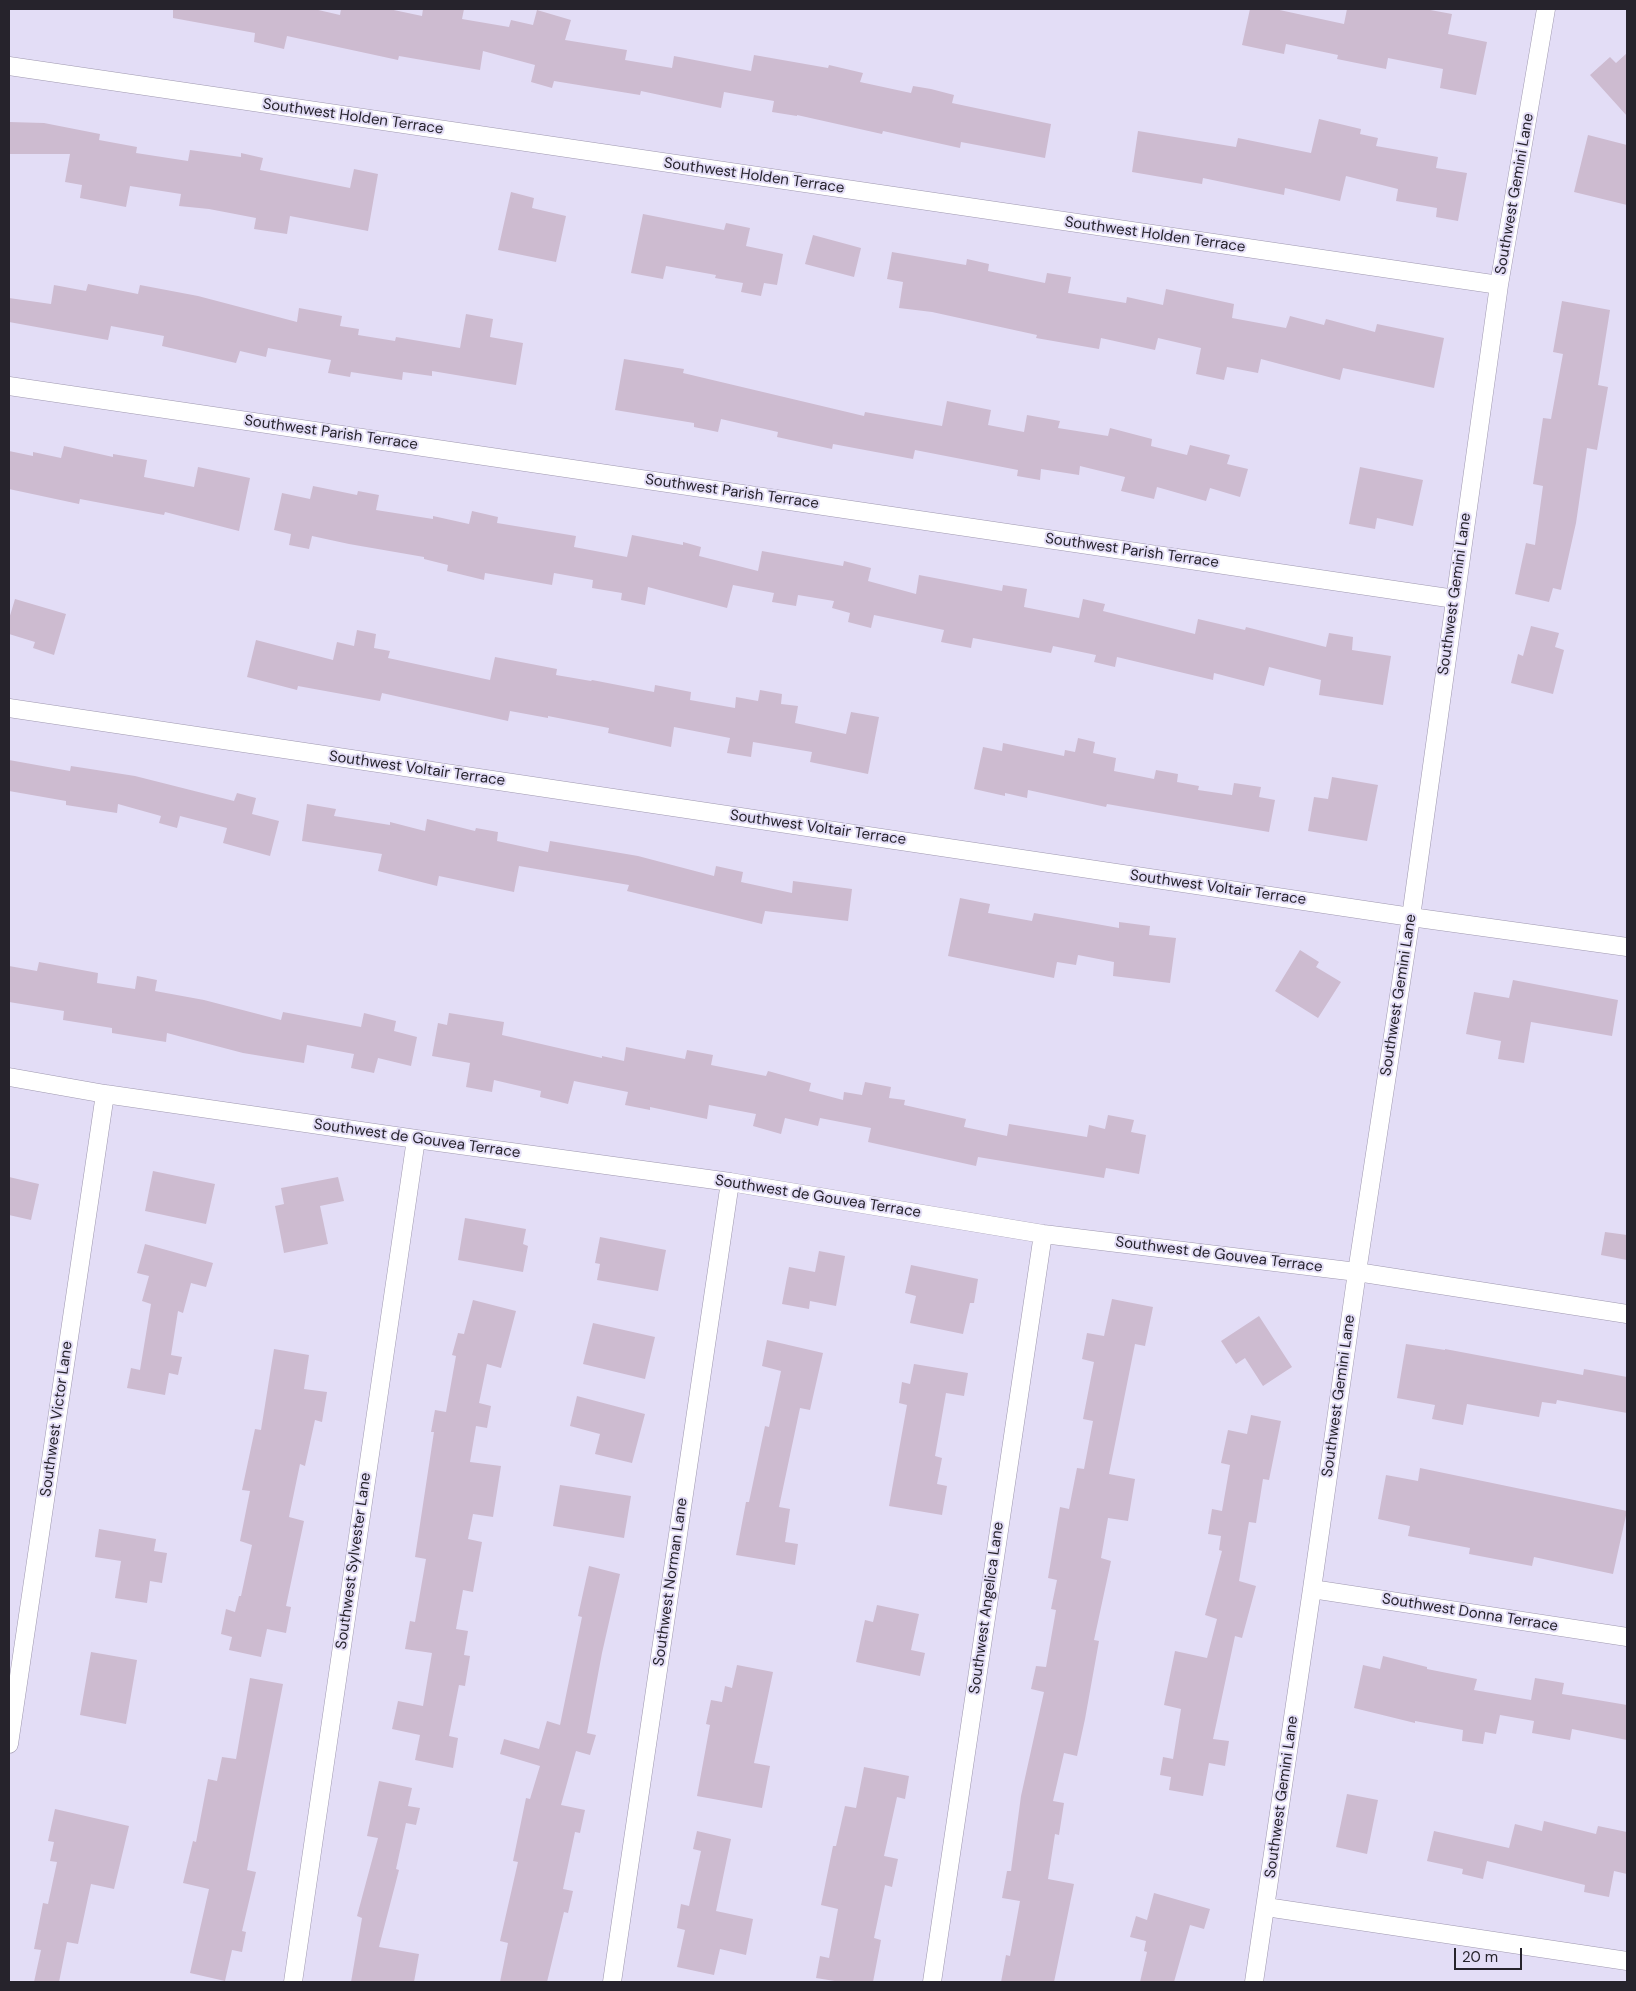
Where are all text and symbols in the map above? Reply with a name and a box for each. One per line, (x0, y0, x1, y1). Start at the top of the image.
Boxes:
street label: Southwest Holden Terrace (261, 95, 445, 139)
street label: Southwest Gemini Lane (1492, 112, 1538, 276)
street label: Southwest Holden Terrace (662, 154, 846, 198)
street label: Southwest Holden Terrace (1063, 213, 1247, 257)
street label: Southwest Parish Terrace (243, 412, 419, 454)
street label: Southwest Parish Terrace (644, 471, 820, 513)
street label: Southwest Gemini Lane (1435, 512, 1475, 676)
street label: Southwest Parish Terrace (1044, 530, 1220, 572)
street label: Southwest Voltair Terrace (328, 748, 506, 790)
street label: Southwest Voltair Terrace (729, 807, 907, 849)
street label: Southwest Voltair Terrace (1129, 867, 1307, 909)
street label: Southwest Gemini Lane (1377, 913, 1421, 1077)
street label: Southwest de Gouvea Terrace (313, 1116, 521, 1162)
street label: Southwest de Gouvea Terrace (714, 1172, 922, 1222)
street label: Southwest de Gouvea Terrace (1114, 1233, 1324, 1277)
street label: Southwest Gemini Lane (1319, 1314, 1359, 1478)
street label: Southwest Victor Lane (37, 1340, 77, 1498)
street label: Southwest Sylvester Lane (333, 1472, 375, 1650)
street label: Southwest Norman Lane (650, 1497, 692, 1667)
street label: Southwest Angelica Lane (966, 1521, 1008, 1695)
street label: Southwest Donna Terrace (1381, 1590, 1559, 1636)
street label: Southwest Gemini Lane (1262, 1715, 1302, 1879)
scale bar (1456, 1938, 1524, 1970)
text: 20 m (1462, 1947, 1498, 1967)

